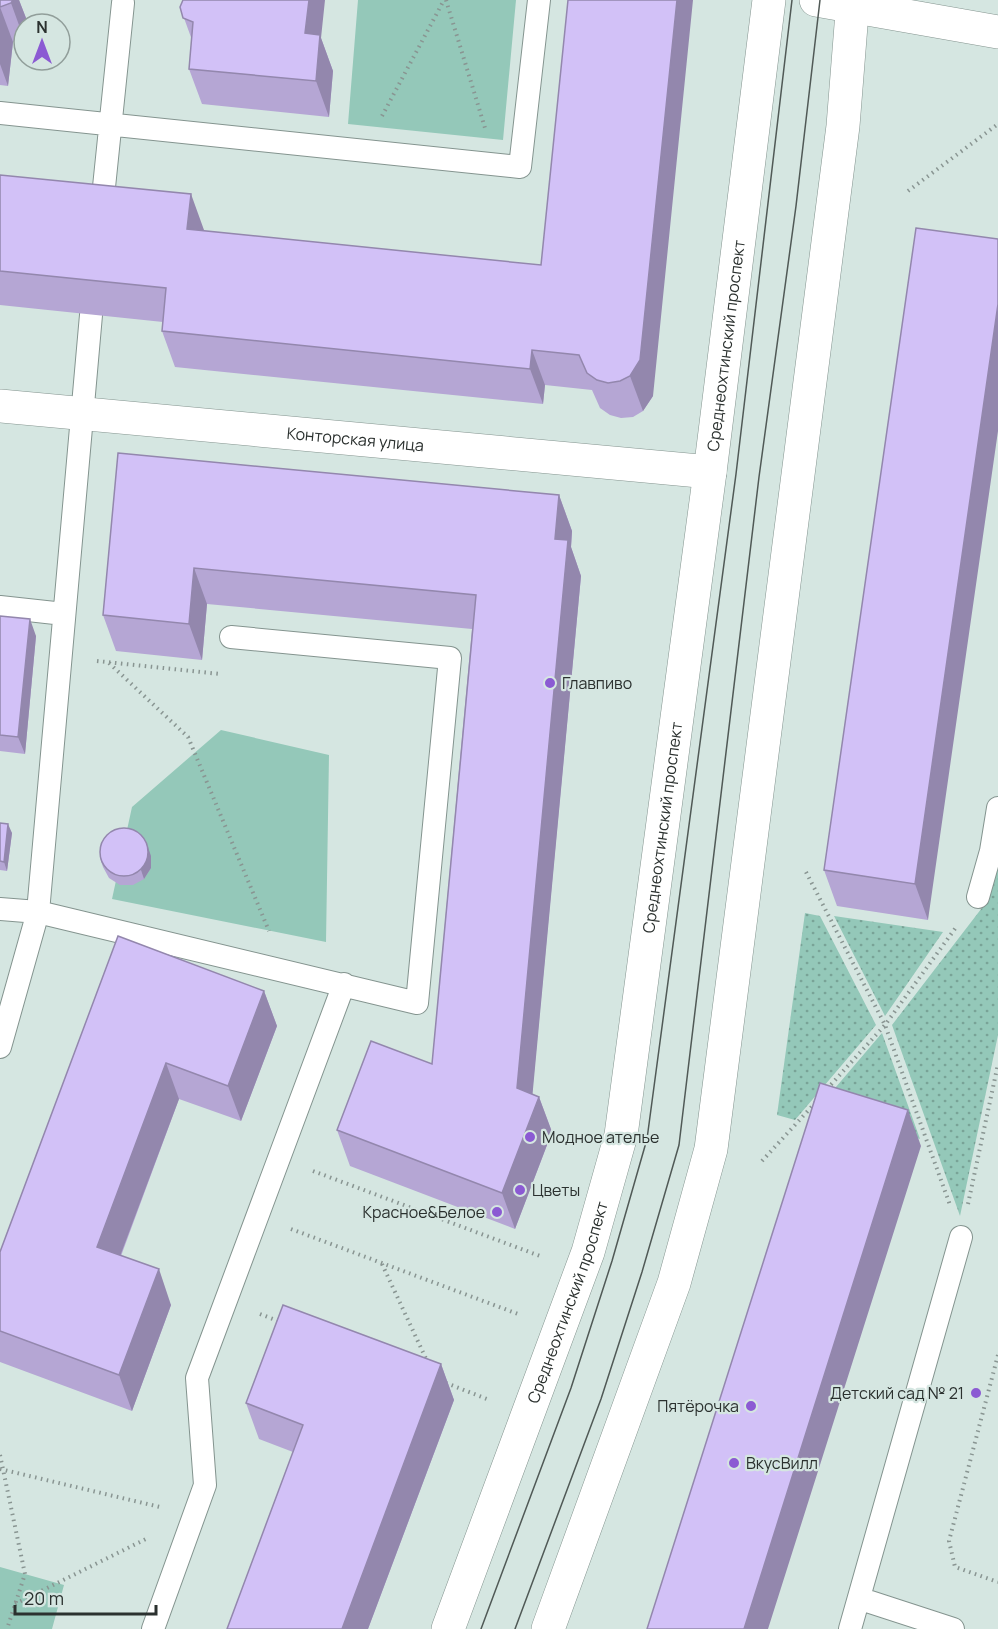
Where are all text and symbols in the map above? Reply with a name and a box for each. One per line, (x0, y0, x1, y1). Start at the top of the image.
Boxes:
north arrow (12, 12, 72, 72)
text: N (36, 16, 48, 38)
street label: Среднеохтинский проспект (702, 239, 750, 453)
street label: Конторская улица (286, 422, 425, 456)
place label: Главпиво (562, 672, 632, 694)
marker: Главпиво (543, 676, 557, 690)
street label: Среднеохтинский проспект (637, 721, 687, 934)
place label: Модное ателье (542, 1126, 659, 1148)
marker: Модное ателье (523, 1130, 537, 1144)
place label: Цветы (532, 1179, 580, 1201)
marker: Цветы (513, 1183, 527, 1197)
street label: Среднеохтинский проспект (522, 1199, 613, 1406)
place label: Красное&Белое (363, 1201, 485, 1223)
marker: Красное&Белое (490, 1205, 504, 1219)
place label: Детский сад № 21 (830, 1382, 964, 1404)
marker: Детский сад № 21 (969, 1386, 983, 1400)
place label: Пятёрочка (657, 1395, 739, 1417)
marker: Пятёрочка (744, 1399, 758, 1413)
place label: ВкусВилл (746, 1452, 818, 1474)
marker: ВкусВилл (727, 1456, 741, 1470)
scale bar (15, 1578, 156, 1616)
text: 20 m (24, 1586, 64, 1610)

